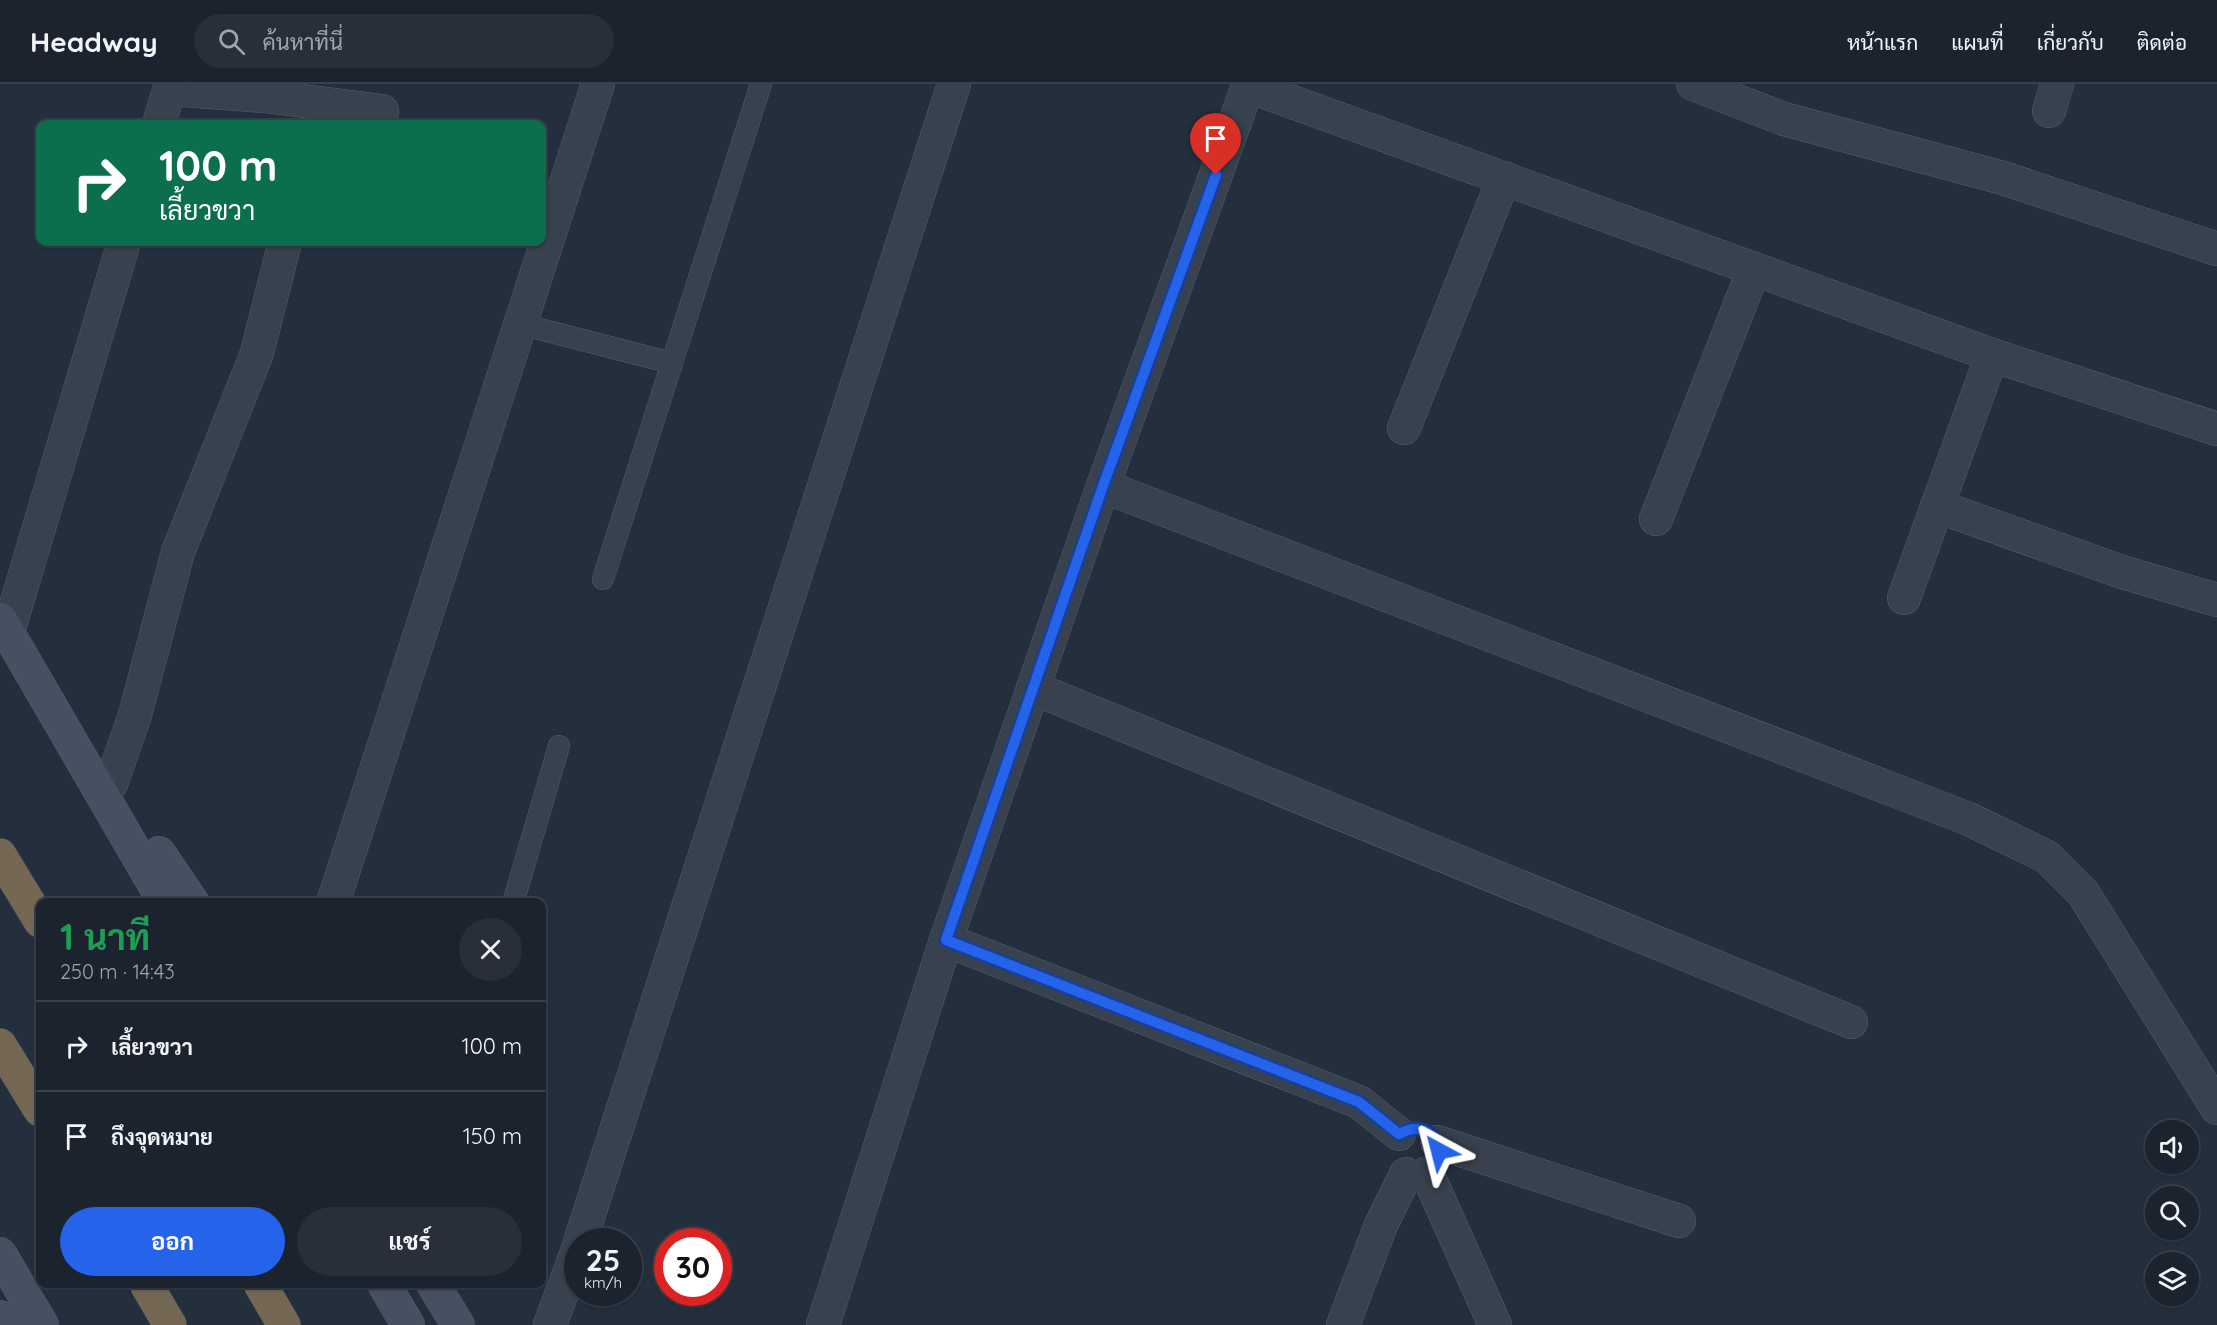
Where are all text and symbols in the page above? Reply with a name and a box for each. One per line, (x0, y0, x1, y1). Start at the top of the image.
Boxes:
search box (194, 14, 614, 68)
text: Headway (30, 24, 158, 59)
icon: search (215, 25, 248, 58)
text: ค้นหาที่นี่ (263, 28, 343, 56)
text: หน้าแรก (1847, 29, 1918, 55)
text: แผนที่ (1951, 29, 2004, 55)
text: เกี่ยวกับ (2037, 29, 2104, 55)
text: ติดต่อ (2137, 29, 2187, 55)
pin (1190, 113, 1241, 175)
icon: arrive (1199, 122, 1232, 155)
text: 100 m (159, 139, 277, 192)
icon: right (60, 144, 138, 222)
text: เลี้ยวขวา (159, 193, 255, 227)
text: 1 นาที (60, 914, 150, 959)
button: close (459, 918, 522, 981)
text: 250 m · 14:43 (60, 959, 175, 984)
icon: right (60, 1030, 93, 1063)
text: 100 m (462, 1032, 522, 1060)
text: เลี้ยวขวา (111, 1033, 193, 1061)
position arrow (1407, 1119, 1471, 1183)
icon: arrive (60, 1120, 93, 1153)
map controls (2145, 1120, 2199, 1306)
button: sound (2145, 1120, 2199, 1174)
text: 150 m (463, 1122, 522, 1150)
text: ถึงจุดหมาย (111, 1123, 213, 1151)
button: search (2145, 1186, 2199, 1240)
button: ออก (60, 1207, 285, 1276)
button: แชร์ (297, 1207, 522, 1276)
speed limit sign: 30 (654, 1228, 732, 1306)
text: 25 (586, 1241, 620, 1279)
button: layers (2145, 1252, 2199, 1306)
text: km/h (584, 1273, 622, 1292)

